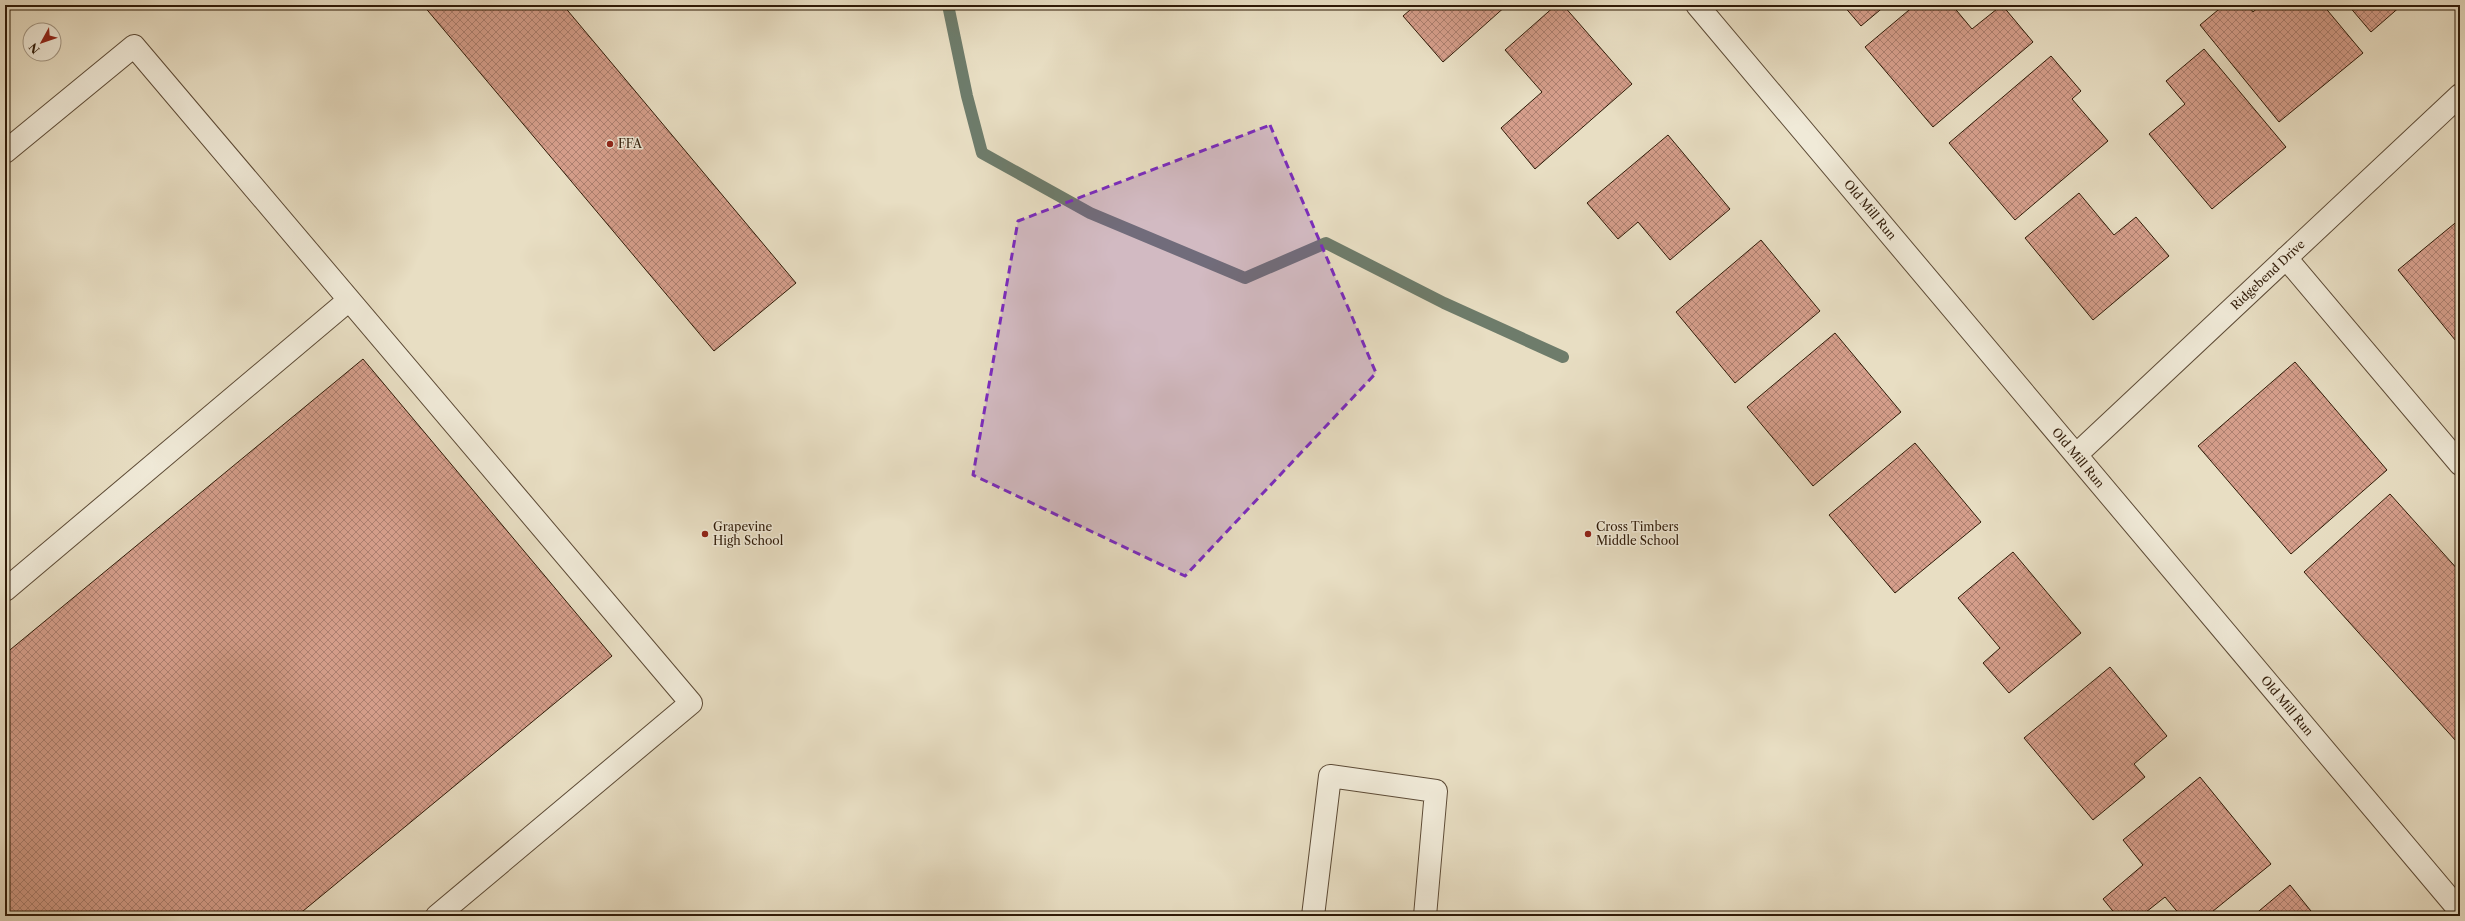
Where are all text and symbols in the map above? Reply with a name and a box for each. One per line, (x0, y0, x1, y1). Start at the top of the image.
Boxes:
north arrow (22, 22, 62, 62)
text: N (26, 40, 43, 57)
place label: FFA (618, 136, 643, 151)
marker: FFA (605, 139, 615, 149)
street label: Old Mill Run (1841, 177, 1900, 243)
street label: Ridgebend Drive (2227, 236, 2308, 313)
street label: Old Mill Run (2049, 425, 2108, 491)
place label: Grapevine High School (713, 519, 784, 548)
place label: Cross Timbers Middle School (1596, 519, 1680, 548)
marker: Grapevine High School (700, 529, 710, 539)
marker: Cross Timbers Middle School (1583, 529, 1593, 539)
street label: Old Mill Run (2258, 673, 2317, 739)

